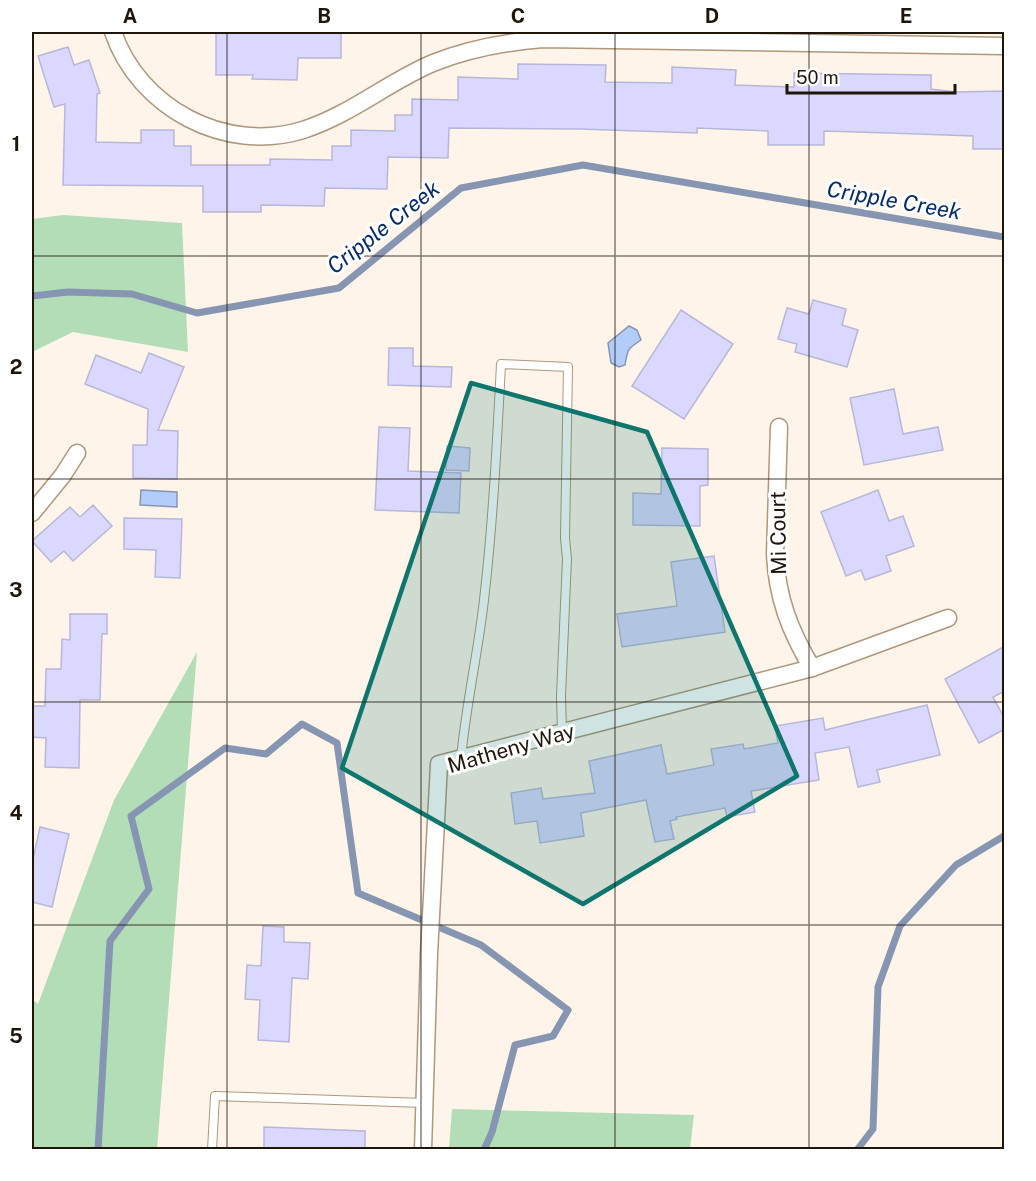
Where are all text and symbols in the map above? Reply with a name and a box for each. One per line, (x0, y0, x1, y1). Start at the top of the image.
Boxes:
text: A (123, 4, 137, 28)
text: B (317, 4, 331, 28)
text: C (511, 4, 525, 28)
text: D (705, 4, 719, 28)
text: E (900, 4, 912, 28)
scale bar (787, 57, 955, 95)
text: 50 m (796, 67, 839, 88)
text: 1 (12, 132, 20, 156)
water label: Cripple Creek (322, 175, 445, 279)
water label: Cripple Creek (825, 175, 963, 225)
text: 2 (10, 355, 22, 379)
street label: Mi Court (765, 491, 791, 575)
text: 3 (9, 578, 23, 602)
street label: Matheny Way (445, 718, 577, 778)
text: 4 (9, 801, 23, 825)
text: 5 (9, 1024, 23, 1048)

